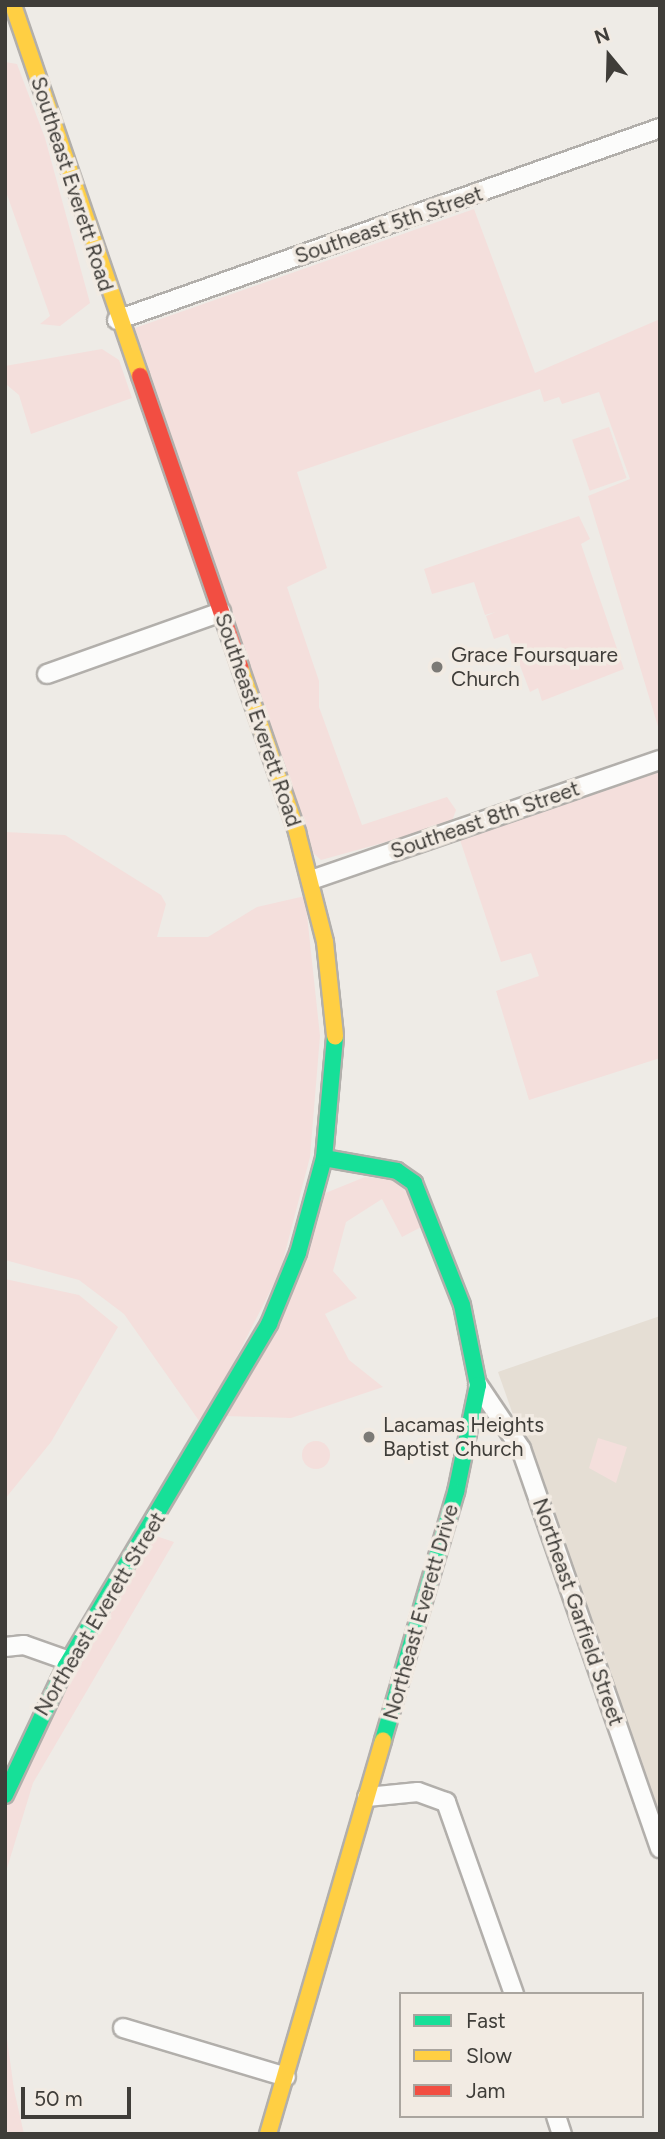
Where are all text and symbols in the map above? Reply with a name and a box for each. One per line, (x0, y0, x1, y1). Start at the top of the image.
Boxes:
north arrow (574, 21, 644, 91)
text: N (591, 22, 613, 49)
street label: Southeast Everett Road (25, 74, 119, 294)
street label: Southeast 5th Street (292, 181, 486, 269)
street label: Southeast Everett Road (210, 610, 306, 830)
place label: Grace Foursquare Church (451, 642, 618, 692)
marker: Grace Foursquare Church (429, 659, 445, 675)
street label: Southeast 8th Street (387, 776, 583, 864)
place label: Lacamas Heights Baptist Church (383, 1412, 544, 1462)
marker: Lacamas Heights Baptist Church (361, 1429, 377, 1445)
street label: Northeast Garfield Street (527, 1495, 629, 1729)
street label: Northeast Everett Drive (378, 1501, 464, 1723)
street label: Northeast Everett Street (29, 1508, 171, 1720)
legend (399, 1992, 644, 2118)
text: Fast (466, 2008, 506, 2033)
text: Slow (466, 2043, 512, 2068)
scale bar (24, 2072, 135, 2116)
text: Jam (466, 2078, 505, 2103)
text: 50 m (34, 2086, 83, 2111)

